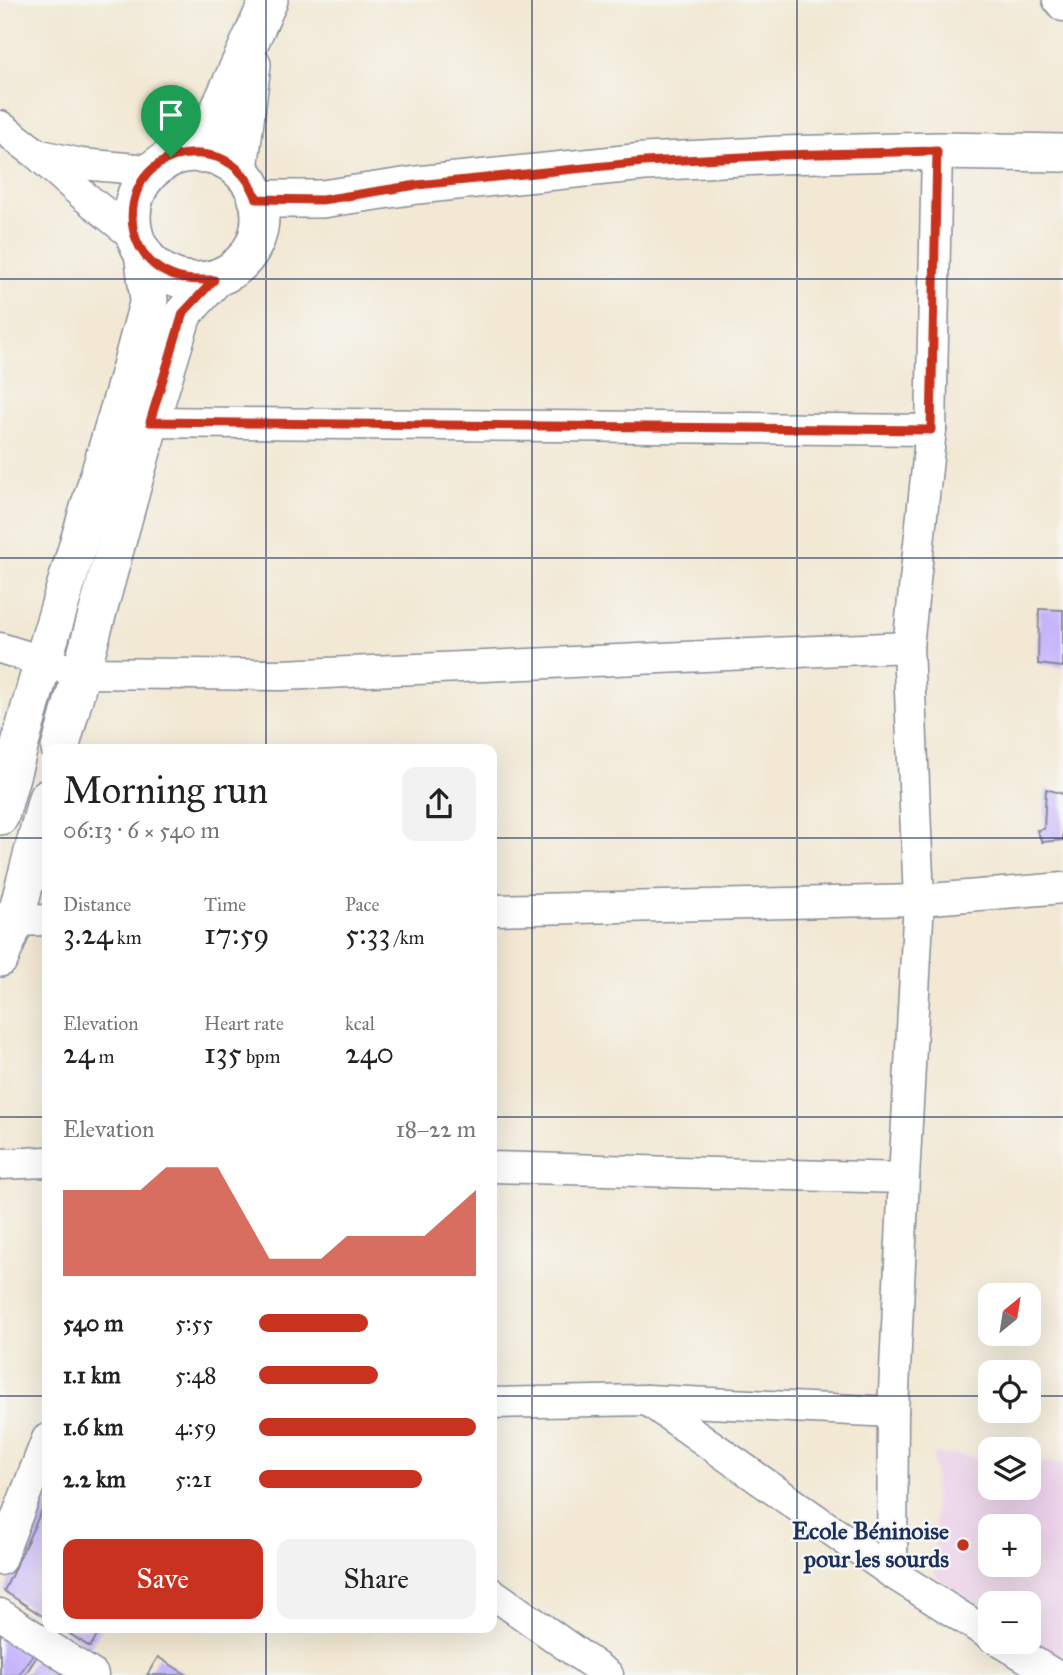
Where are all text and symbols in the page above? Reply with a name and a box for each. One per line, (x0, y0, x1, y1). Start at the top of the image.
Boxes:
pin (141, 85, 201, 157)
icon: arrive (152, 96, 190, 134)
text: Morning run (63, 767, 268, 813)
button: share (402, 767, 476, 841)
text: 06:13 · 6 × 540 m (63, 816, 220, 844)
text: Distance (63, 893, 131, 916)
text: Time (204, 893, 246, 916)
text: Pace (345, 893, 379, 916)
text: 3.24 (63, 916, 113, 952)
text: 17:59 (204, 916, 269, 952)
text: 5:33 (345, 916, 391, 952)
text: km (113, 926, 142, 949)
text: /km (391, 926, 425, 949)
text: Elevation (63, 1012, 138, 1035)
text: Heart rate (204, 1012, 284, 1035)
text: kcal (345, 1012, 375, 1035)
text: 24 (63, 1035, 95, 1071)
text: 135 (204, 1035, 242, 1071)
text: 240 (345, 1035, 394, 1071)
text: m (95, 1045, 115, 1068)
text: bpm (242, 1045, 281, 1068)
text: Elevation (63, 1115, 154, 1143)
text: 18–22 m (396, 1115, 476, 1143)
north arrow (978, 1283, 1041, 1346)
map controls (978, 1283, 1041, 1654)
text: 540 m (63, 1309, 124, 1337)
text: 5:55 (175, 1309, 213, 1337)
button: locate (978, 1360, 1041, 1423)
text: 1.1 km (63, 1361, 121, 1389)
text: 5:48 (175, 1361, 217, 1389)
text: 1.6 km (63, 1413, 124, 1441)
text: 4:59 (175, 1413, 217, 1441)
button: layers (978, 1437, 1041, 1500)
text: 2.2 km (63, 1465, 126, 1493)
text: 5:21 (175, 1465, 212, 1493)
button: + (978, 1514, 1041, 1577)
place label: Ecole Béninoise pour les sourds (792, 1516, 949, 1574)
marker: Ecole Béninoise pour les sourds (955, 1537, 971, 1553)
button: Save (63, 1539, 263, 1619)
button: Share (277, 1539, 476, 1619)
button: − (978, 1591, 1041, 1654)

